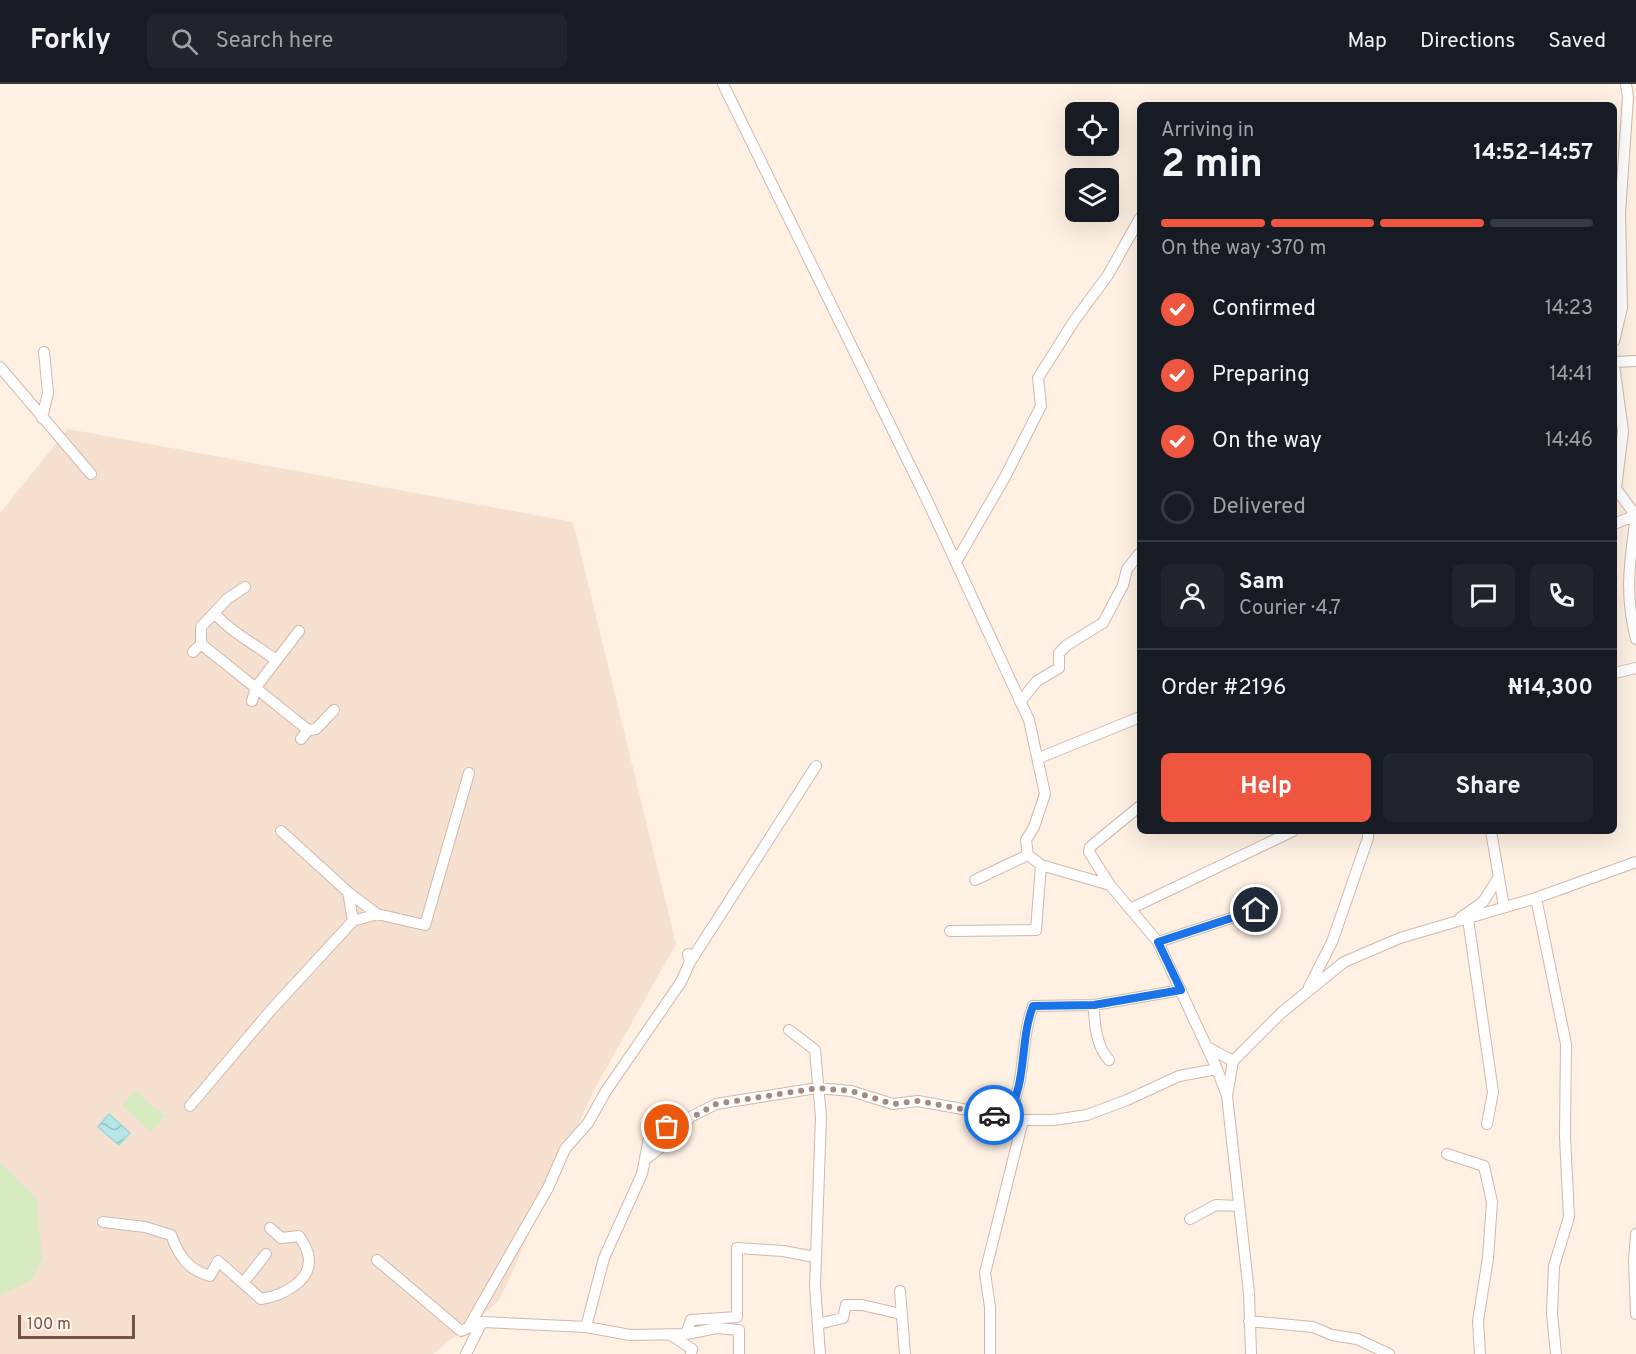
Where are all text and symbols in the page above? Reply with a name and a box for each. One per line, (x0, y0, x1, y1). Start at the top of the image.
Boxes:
search box (147, 14, 567, 68)
text: Forkly (30, 23, 111, 59)
icon: search (168, 25, 201, 58)
text: Search here (216, 28, 333, 55)
text: Map (1347, 28, 1387, 55)
text: Directions (1420, 28, 1515, 55)
text: Saved (1548, 28, 1606, 55)
map controls (1065, 102, 1119, 222)
button: locate (1065, 102, 1119, 156)
text: Arriving in (1161, 118, 1254, 144)
text: 14:52–14:57 (1473, 140, 1593, 167)
text: 2 min (1161, 142, 1263, 191)
button: layers (1065, 168, 1119, 222)
text: On the way · 370 m (1161, 236, 1327, 262)
icon: check (1161, 293, 1194, 326)
text: Confirmed (1212, 296, 1316, 323)
text: 14:23 (1545, 296, 1593, 322)
icon: check (1161, 359, 1194, 392)
text: Preparing (1212, 362, 1310, 389)
text: 14:41 (1549, 362, 1593, 388)
icon: check (1161, 425, 1194, 458)
text: On the way (1212, 428, 1322, 455)
text: 14:46 (1545, 428, 1593, 454)
text: Delivered (1212, 494, 1306, 521)
button: person (1161, 564, 1224, 627)
button: chat (1452, 564, 1515, 627)
button: phone (1530, 564, 1593, 627)
text: Sam (1239, 569, 1284, 596)
text: Courier · 4.7 (1239, 596, 1341, 622)
text: Order #2196 (1161, 675, 1286, 702)
text: ₦14,300 (1508, 675, 1593, 702)
button: Help (1161, 753, 1371, 822)
button: Share (1383, 753, 1593, 822)
pin (1230, 884, 1281, 935)
icon: home (1239, 893, 1272, 926)
courier (964, 1085, 1024, 1145)
icon: car (978, 1099, 1011, 1132)
pin (641, 1101, 692, 1152)
icon: bag (650, 1110, 683, 1143)
scale bar (18, 1312, 135, 1340)
text: 100 m (27, 1315, 71, 1335)

